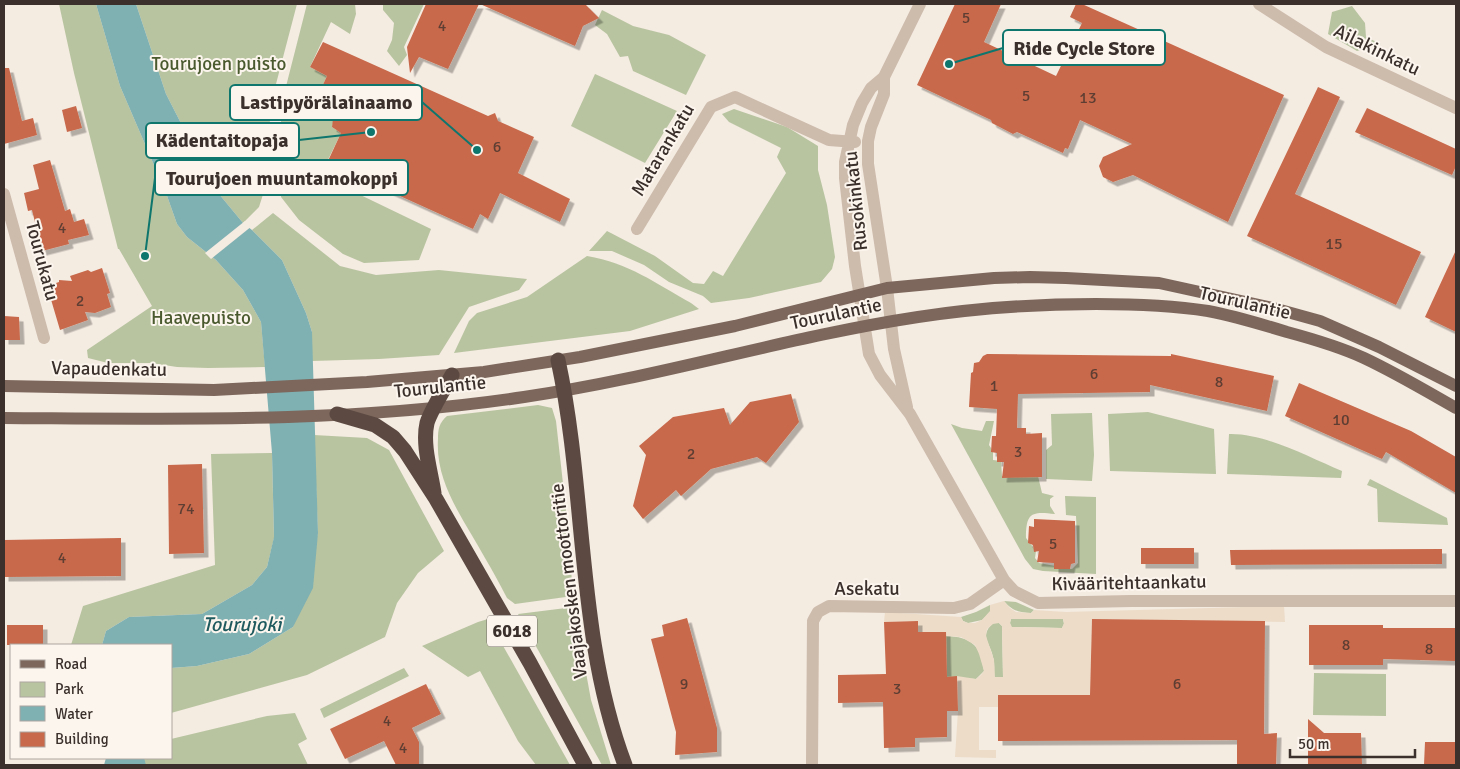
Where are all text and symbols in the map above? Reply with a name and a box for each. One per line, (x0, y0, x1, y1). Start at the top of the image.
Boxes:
house number: 5 (962, 8, 970, 28)
house number: 4 (438, 16, 447, 36)
street label: Ailakinkatu (1330, 19, 1424, 81)
callout: Ride Cycle Store (1003, 30, 1165, 65)
text: Ride Cycle Store (1013, 36, 1155, 61)
park label: Tourujoen puisto (152, 52, 287, 76)
callout: Lastipyörälainaamo (230, 85, 422, 120)
house number: 5 (1022, 86, 1030, 106)
house number: 13 (1079, 88, 1097, 108)
text: Lastipyörälainaamo (240, 90, 412, 115)
street label: Matarankatu (626, 99, 700, 201)
callout: Kädentaitopaja (146, 123, 299, 158)
text: Kädentaitopaja (155, 128, 289, 153)
house number: 6 (493, 137, 501, 157)
street label: Rusokinkatu (839, 150, 873, 252)
callout: Tourujoen muuntamokoppi (155, 160, 408, 195)
text: Tourujoen muuntamokoppi (166, 166, 398, 191)
house number: 4 (58, 218, 67, 238)
street label: Tourukatu (20, 219, 64, 303)
house number: 15 (1325, 234, 1343, 254)
street label: Tourulantie (1197, 281, 1293, 325)
house number: 2 (76, 291, 84, 311)
street label: Tourulantie (788, 293, 884, 335)
park label: Haavepuisto (151, 306, 251, 330)
street label: Vapaudenkatu (51, 356, 167, 382)
house number: 6 (1090, 364, 1098, 384)
street label: Tourulantie (393, 370, 487, 404)
house number: 8 (1215, 372, 1223, 392)
house number: 1 (990, 376, 998, 396)
house number: 10 (1332, 410, 1350, 430)
house number: 3 (1014, 442, 1022, 462)
house number: 2 (687, 444, 695, 464)
street label: Vaajakosken moottoritie (545, 482, 593, 680)
house number: 74 (177, 499, 195, 519)
house number: 5 (1049, 534, 1057, 554)
house number: 4 (58, 548, 67, 568)
street label: Kivääritehtaankatu (1051, 570, 1207, 596)
street label: Asekatu (834, 577, 900, 601)
water label: Tourujoki (202, 612, 283, 637)
road number: 6018 (487, 616, 537, 646)
house number: 8 (1342, 635, 1350, 655)
house number: 8 (1425, 639, 1433, 659)
legend (10, 644, 172, 759)
text: Road (55, 655, 87, 673)
house number: 9 (680, 674, 688, 694)
house number: 6 (1173, 674, 1181, 694)
house number: 3 (893, 679, 901, 699)
text: Park (55, 680, 84, 698)
text: Water (55, 705, 93, 723)
house number: 4 (383, 711, 392, 731)
scale bar (1290, 726, 1415, 758)
text: Building (55, 730, 109, 748)
text: 50 m (1298, 735, 1329, 753)
house number: 4 (399, 738, 408, 758)

